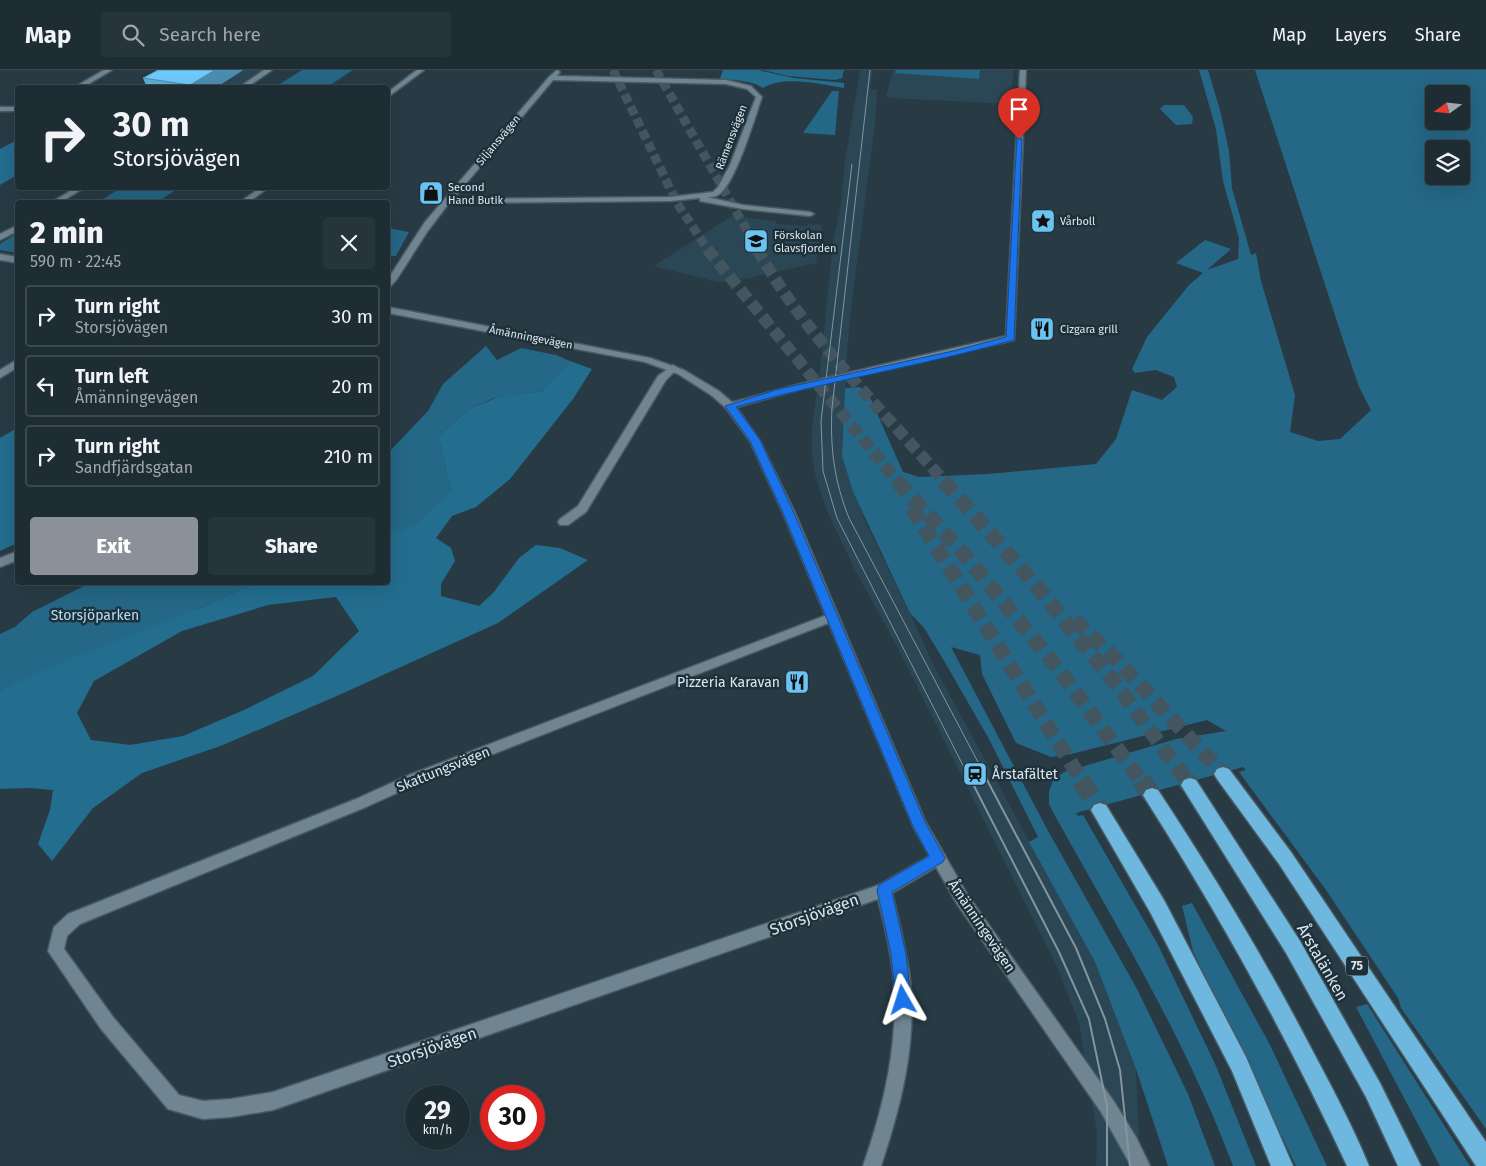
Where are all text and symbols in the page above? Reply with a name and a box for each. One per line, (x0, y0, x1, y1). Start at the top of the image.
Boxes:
search box (101, 12, 451, 57)
text: Map (25, 21, 71, 49)
icon: search (119, 21, 147, 49)
text: Search here (159, 23, 261, 46)
text: Map (1272, 24, 1307, 46)
text: Layers (1335, 24, 1387, 46)
text: Share (1415, 24, 1461, 46)
north arrow (1425, 85, 1470, 130)
map controls (1425, 85, 1470, 185)
pin (998, 88, 1040, 139)
icon: arrive (1005, 95, 1033, 123)
text: 30 m (113, 103, 190, 145)
street label: Rämensvägen (713, 103, 750, 171)
icon: right (30, 105, 95, 170)
street label: Siljansvägen (474, 112, 523, 168)
button: layers (1425, 140, 1470, 185)
text: Storsjövägen (113, 145, 241, 172)
shop icon: Second Hand Butik (418, 180, 444, 206)
place label: Second Hand Butik (448, 181, 504, 207)
place icon: Vårboll (1030, 208, 1056, 234)
text: 2 min (30, 215, 103, 251)
place label: Vårboll (1060, 215, 1095, 228)
button: close (323, 217, 375, 269)
school or university icon: Förskolan Glavsfjorden (743, 228, 769, 254)
place label: Förskolan Glavsfjorden (774, 229, 837, 255)
text: 590 m · 22:45 (30, 252, 121, 271)
text: Turn right (75, 295, 160, 318)
icon: right (32, 302, 60, 330)
text: 30 m (332, 305, 373, 328)
restaurant icon: Cizgara grill (1029, 316, 1055, 342)
text: Storsjövägen (75, 318, 168, 337)
street label: Åmänningevägen (488, 322, 574, 352)
place label: Cizgara grill (1060, 323, 1118, 336)
text: Turn left (75, 365, 149, 388)
icon: left (32, 372, 60, 400)
text: 20 m (332, 375, 373, 398)
text: Åmänningevägen (75, 388, 198, 407)
text: Turn right (75, 435, 160, 458)
icon: right (32, 442, 60, 470)
text: 210 m (324, 445, 373, 468)
text: Sandfjärdsgatan (75, 458, 193, 477)
button: Exit (30, 517, 198, 575)
button: Share (208, 517, 375, 575)
park label: Storsjöparken (51, 607, 139, 624)
restaurant icon: Pizzeria Karavan (784, 669, 810, 695)
place label: Pizzeria Karavan (677, 674, 780, 691)
street label: Skattungsvägen (394, 743, 492, 796)
station icon: Årstafältet (962, 761, 988, 787)
place label: Årstafältet (992, 765, 1059, 783)
street label: Åmänningevägen (944, 876, 1020, 976)
street label: Storsjövägen (767, 890, 861, 939)
street label: Årstalänken (1293, 920, 1353, 1004)
road number: 75 (1346, 956, 1368, 976)
position arrow (876, 973, 928, 1025)
street label: Storsjövägen (385, 1023, 479, 1072)
speed limit sign: 30 (480, 1085, 545, 1150)
text: 29 (424, 1096, 451, 1126)
text: km/h (423, 1123, 452, 1137)

